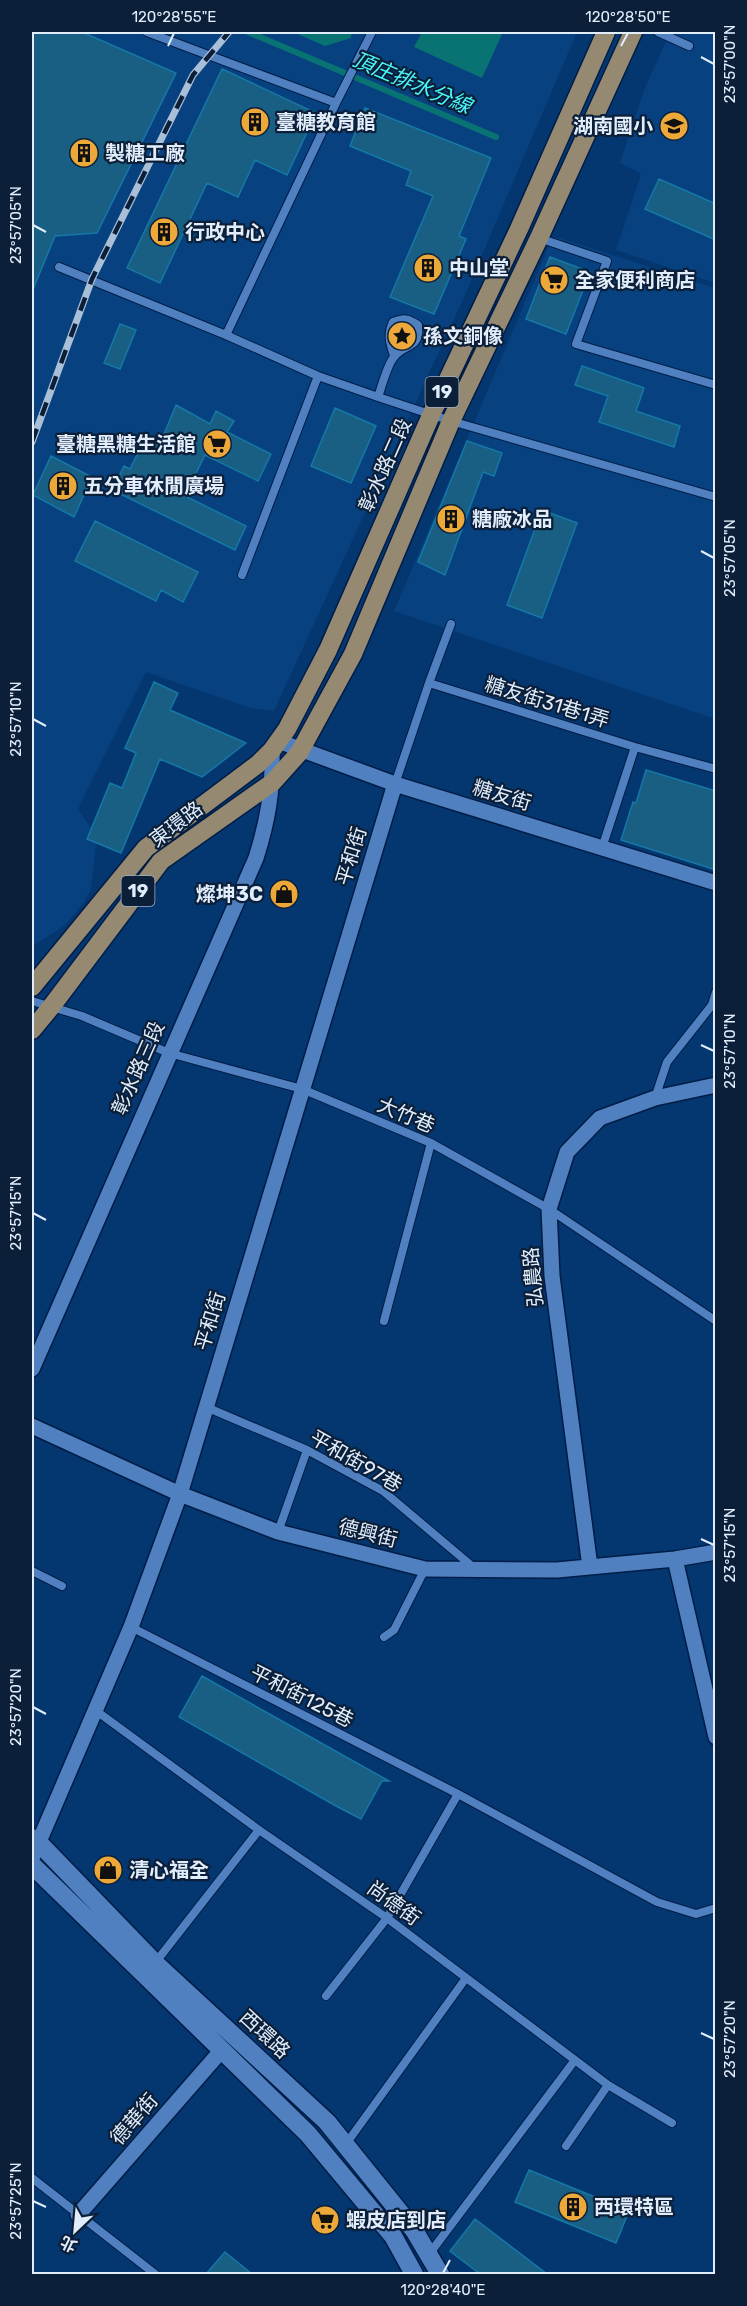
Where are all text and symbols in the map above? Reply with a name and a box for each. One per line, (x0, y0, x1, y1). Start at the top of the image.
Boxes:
text: 120°28'55"E (132, 8, 216, 26)
text: 120°28'50"E (585, 8, 671, 26)
text: 23°57'00"N (721, 25, 739, 103)
water label: 頂庄排水分線 (349, 46, 477, 119)
building icon: 臺糖教育館 (239, 106, 271, 138)
place label: 臺糖教育館 (276, 110, 376, 134)
school or university icon: 湖南國小 (658, 110, 690, 142)
place label: 湖南國小 (573, 114, 653, 138)
building icon: 製糖工廠 (68, 137, 100, 169)
place label: 製糖工廠 (105, 141, 185, 165)
text: 23°57'05"N (7, 186, 25, 264)
building icon: 行政中心 (148, 216, 180, 248)
place label: 行政中心 (185, 220, 265, 244)
building icon: 中山堂 (412, 252, 444, 284)
place label: 中山堂 (449, 256, 509, 280)
supermarket icon: 全家便利商店 (538, 264, 570, 296)
place label: 全家便利商店 (575, 268, 695, 292)
place icon: 孫文銅像 (386, 320, 418, 352)
place label: 孫文銅像 (423, 324, 503, 348)
road number: 19 (426, 377, 458, 407)
street label: 彰水路二段 (354, 414, 416, 516)
supermarket icon: 臺糖黑糖生活館 (201, 428, 233, 460)
place label: 臺糖黑糖生活館 (56, 432, 196, 456)
building icon: 五分車休閒廣場 (47, 470, 79, 502)
place label: 五分車休閒廣場 (84, 474, 224, 498)
building icon: 糖廠冰品 (435, 503, 467, 535)
place label: 糖廠冰品 (472, 507, 552, 531)
text: 23°57'05"N (721, 519, 739, 597)
street label: 糖友街31巷1弄 (482, 672, 612, 732)
text: 23°57'10"N (7, 681, 25, 757)
street label: 糖友街 (470, 775, 534, 815)
street label: 東環路 (145, 796, 207, 852)
street label: 平和街 (331, 824, 371, 888)
road number: 19 (122, 876, 154, 906)
shop icon: 燦坤3C (268, 878, 300, 910)
place label: 燦坤3C (196, 882, 263, 906)
text: 23°57'10"N (721, 1013, 739, 1089)
street label: 彰水路三段 (107, 1017, 169, 1119)
street label: 大竹巷 (374, 1092, 438, 1138)
text: 23°57'15"N (7, 1176, 25, 1250)
street label: 弘農路 (518, 1246, 548, 1308)
street label: 平和街 (190, 1289, 230, 1353)
street label: 平和街97巷 (306, 1425, 406, 1497)
text: 23°57'15"N (721, 1508, 739, 1582)
street label: 德興街 (336, 1514, 400, 1552)
street label: 平和街125巷 (247, 1660, 357, 1732)
text: 23°57'20"N (7, 1668, 25, 1746)
shop icon: 清心福全 (92, 1854, 124, 1886)
place label: 清心福全 (129, 1858, 209, 1882)
street label: 尚德街 (363, 1876, 425, 1930)
text: 23°57'20"N (721, 2000, 739, 2078)
street label: 西環路 (235, 2005, 295, 2063)
street label: 德華街 (105, 2088, 163, 2150)
text: 23°57'25"N (7, 2162, 25, 2240)
building icon: 西環特區 (557, 2191, 589, 2223)
place label: 西環特區 (594, 2195, 674, 2219)
north arrow (45, 2201, 105, 2261)
supermarket icon: 蝦皮店到店 (309, 2204, 341, 2236)
place label: 蝦皮店到店 (346, 2208, 446, 2232)
text: 北 (57, 2232, 80, 2256)
text: 120°28'40"E (401, 2281, 485, 2299)

